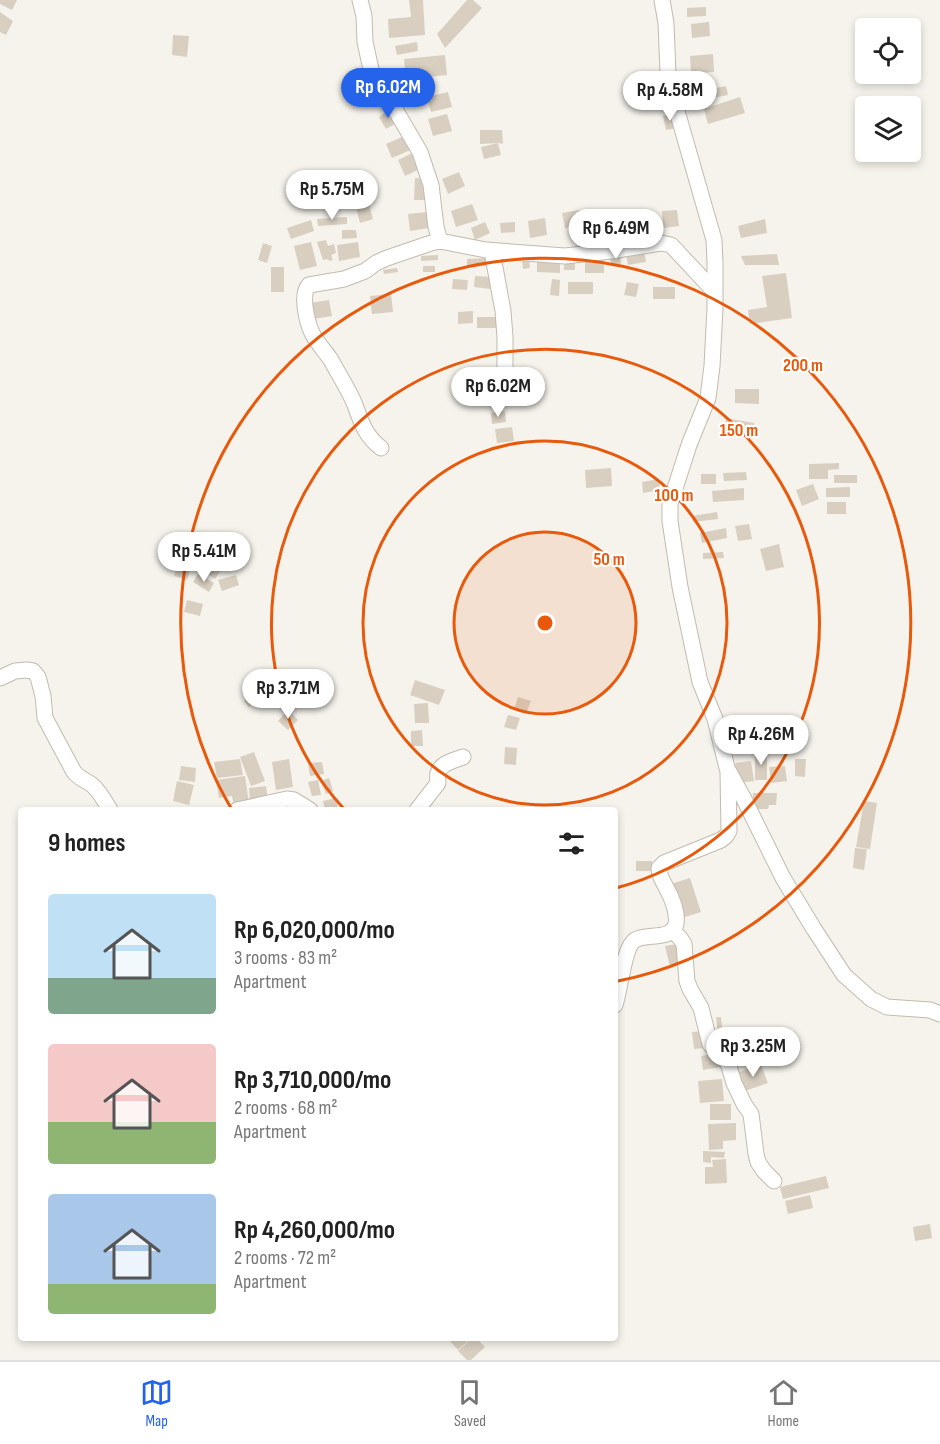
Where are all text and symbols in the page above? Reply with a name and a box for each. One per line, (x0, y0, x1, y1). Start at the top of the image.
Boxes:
map controls (855, 18, 921, 162)
button: locate (855, 18, 921, 84)
pin: Rp 6.02M (326, 68, 450, 119)
pin: Rp 4.58M (608, 71, 732, 122)
text: Rp 6.02M (355, 75, 421, 99)
text: Rp 4.58M (637, 78, 703, 102)
button: layers (855, 96, 921, 162)
pin: Rp 5.75M (270, 170, 394, 221)
text: Rp 5.75M (300, 177, 364, 201)
pin: Rp 6.49M (554, 209, 678, 260)
text: Rp 6.49M (583, 216, 649, 240)
text: 200 m (783, 355, 823, 376)
pin: Rp 6.02M (436, 367, 560, 418)
text: Rp 6.02M (465, 374, 531, 398)
text: 150 m (720, 420, 758, 441)
text: 100 m (655, 485, 694, 506)
pin: Rp 5.41M (142, 532, 266, 583)
text: Rp 5.41M (172, 539, 236, 563)
text: 50 m (593, 549, 625, 570)
centre of rings (535, 613, 555, 633)
pin: Rp 3.71M (226, 669, 350, 720)
text: Rp 3.71M (256, 676, 320, 700)
pin: Rp 4.26M (699, 715, 823, 766)
text: Rp 4.26M (728, 722, 794, 746)
icon: filters (555, 827, 588, 860)
text: 9 homes (48, 828, 126, 859)
text: Rp 6,020,000/mo (234, 915, 395, 946)
icon: home (96, 918, 168, 990)
text: 3 rooms · 83 m² (234, 946, 337, 970)
text: Apartment (234, 970, 307, 994)
pin: Rp 3.25M (691, 1027, 815, 1078)
text: Rp 3.25M (720, 1034, 786, 1058)
text: Rp 3,710,000/mo (234, 1065, 391, 1096)
icon: home (96, 1068, 168, 1140)
text: 2 rooms · 68 m² (234, 1096, 338, 1120)
text: Apartment (234, 1120, 307, 1144)
text: Rp 4,260,000/mo (234, 1215, 395, 1246)
icon: home (96, 1218, 168, 1290)
text: 2 rooms · 72 m² (234, 1246, 336, 1270)
text: Apartment (234, 1270, 307, 1294)
tab: Map (140, 1376, 173, 1431)
tab: Saved (453, 1376, 486, 1431)
tab: Home (767, 1376, 800, 1431)

